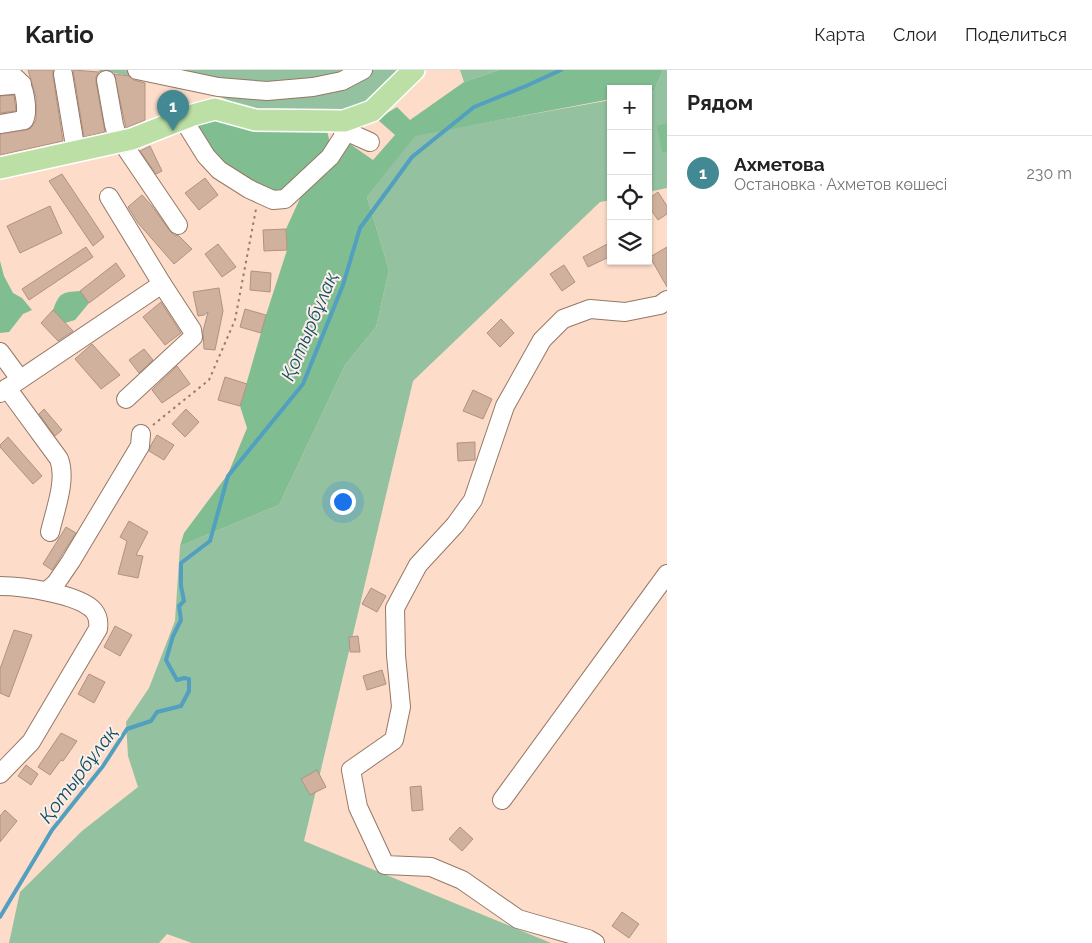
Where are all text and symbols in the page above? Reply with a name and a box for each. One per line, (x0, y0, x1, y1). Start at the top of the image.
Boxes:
text: Kartio (25, 20, 94, 49)
text: Карта (814, 24, 865, 45)
text: Слои (893, 24, 937, 45)
text: Поделиться (965, 24, 1067, 45)
map controls (607, 85, 652, 265)
button: + (607, 85, 652, 130)
pin: 1 (157, 90, 189, 131)
text: Рядом (687, 90, 753, 115)
button: − (607, 130, 652, 175)
text: Ахметова (734, 153, 825, 175)
text: 1 (699, 164, 707, 183)
text: 230 m (1027, 164, 1072, 183)
button: locate (607, 175, 652, 220)
text: Остановка · Ахметов көшесі (734, 175, 947, 194)
button: layers (607, 220, 652, 265)
water label: Қотырбұлақ (276, 268, 342, 384)
your location (330, 489, 356, 515)
water label: Қотырбұлақ (34, 721, 122, 827)

